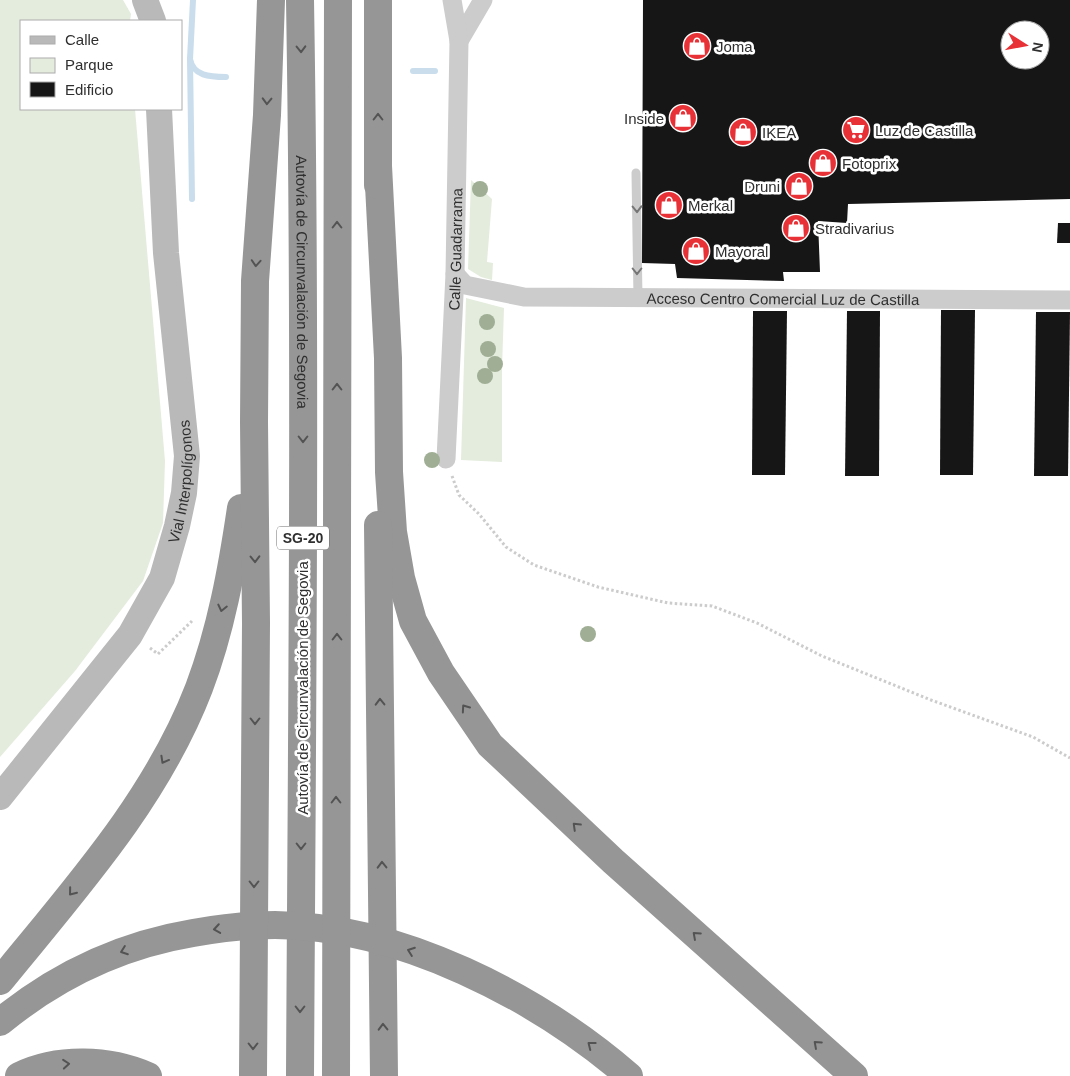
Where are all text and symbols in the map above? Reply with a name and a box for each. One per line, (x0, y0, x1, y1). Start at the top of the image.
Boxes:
legend (20, 20, 182, 110)
north arrow (1000, 20, 1050, 70)
text: Calle (65, 31, 99, 48)
shop icon: Joma (682, 31, 712, 61)
place label: Joma (716, 38, 753, 55)
text: N (1029, 41, 1047, 54)
one-way arrow (296, 45, 306, 53)
text: Parque (65, 56, 113, 73)
text: Edificio (65, 81, 113, 98)
one-way arrow (262, 97, 273, 105)
shop icon: Inside (668, 103, 698, 133)
place label: Inside (624, 110, 664, 127)
one-way arrow (373, 113, 383, 120)
supermarket icon: Luz de Castilla (841, 115, 871, 145)
shop icon: IKEA (728, 117, 758, 147)
place label: Luz de Castilla (875, 122, 974, 139)
place label: IKEA (762, 124, 796, 141)
shop icon: Fotoprix (808, 148, 838, 178)
street label: Autovía de Circunvalación de Segovia (294, 155, 312, 409)
place label: Fotoprix (842, 155, 897, 172)
shop icon: Druni (784, 171, 814, 201)
place label: Druni (744, 178, 780, 195)
street label: Calle Guadarrama (445, 187, 465, 311)
shop icon: Merkal (654, 190, 684, 220)
place label: Merkal (688, 197, 733, 214)
one-way arrow (632, 205, 642, 213)
shop icon: Stradivarius (781, 213, 811, 243)
place label: Stradivarius (815, 220, 894, 237)
one-way arrow (332, 221, 342, 228)
shop icon: Mayoral (681, 236, 711, 266)
place label: Mayoral (715, 243, 768, 260)
one-way arrow (251, 260, 262, 268)
one-way arrow (632, 268, 643, 276)
street label: Acceso Centro Comercial Luz de Castilla (646, 289, 920, 308)
one-way arrow (332, 383, 342, 391)
street label: Vial Interpolígonos (164, 419, 196, 545)
one-way arrow (298, 435, 308, 443)
road number: SG-20 (277, 526, 329, 550)
one-way arrow (250, 555, 260, 563)
street label: Autovía de Circunvalación de Segovia (294, 561, 311, 815)
one-way arrow (217, 604, 228, 613)
one-way arrow (332, 633, 342, 641)
one-way arrow (375, 698, 385, 706)
one-way arrow (462, 704, 471, 714)
one-way arrow (250, 718, 260, 725)
one-way arrow (161, 754, 171, 763)
one-way arrow (331, 796, 342, 804)
one-way arrow (573, 823, 582, 832)
one-way arrow (296, 842, 306, 850)
one-way arrow (377, 861, 387, 868)
one-way arrow (249, 880, 259, 888)
one-way arrow (68, 887, 77, 896)
one-way arrow (213, 923, 221, 934)
one-way arrow (693, 932, 702, 941)
one-way arrow (120, 945, 128, 955)
one-way arrow (408, 947, 416, 957)
one-way arrow (295, 1005, 305, 1013)
one-way arrow (378, 1023, 388, 1031)
one-way arrow (814, 1040, 823, 1049)
one-way arrow (248, 1042, 258, 1050)
one-way arrow (588, 1042, 597, 1051)
one-way arrow (62, 1059, 70, 1070)

